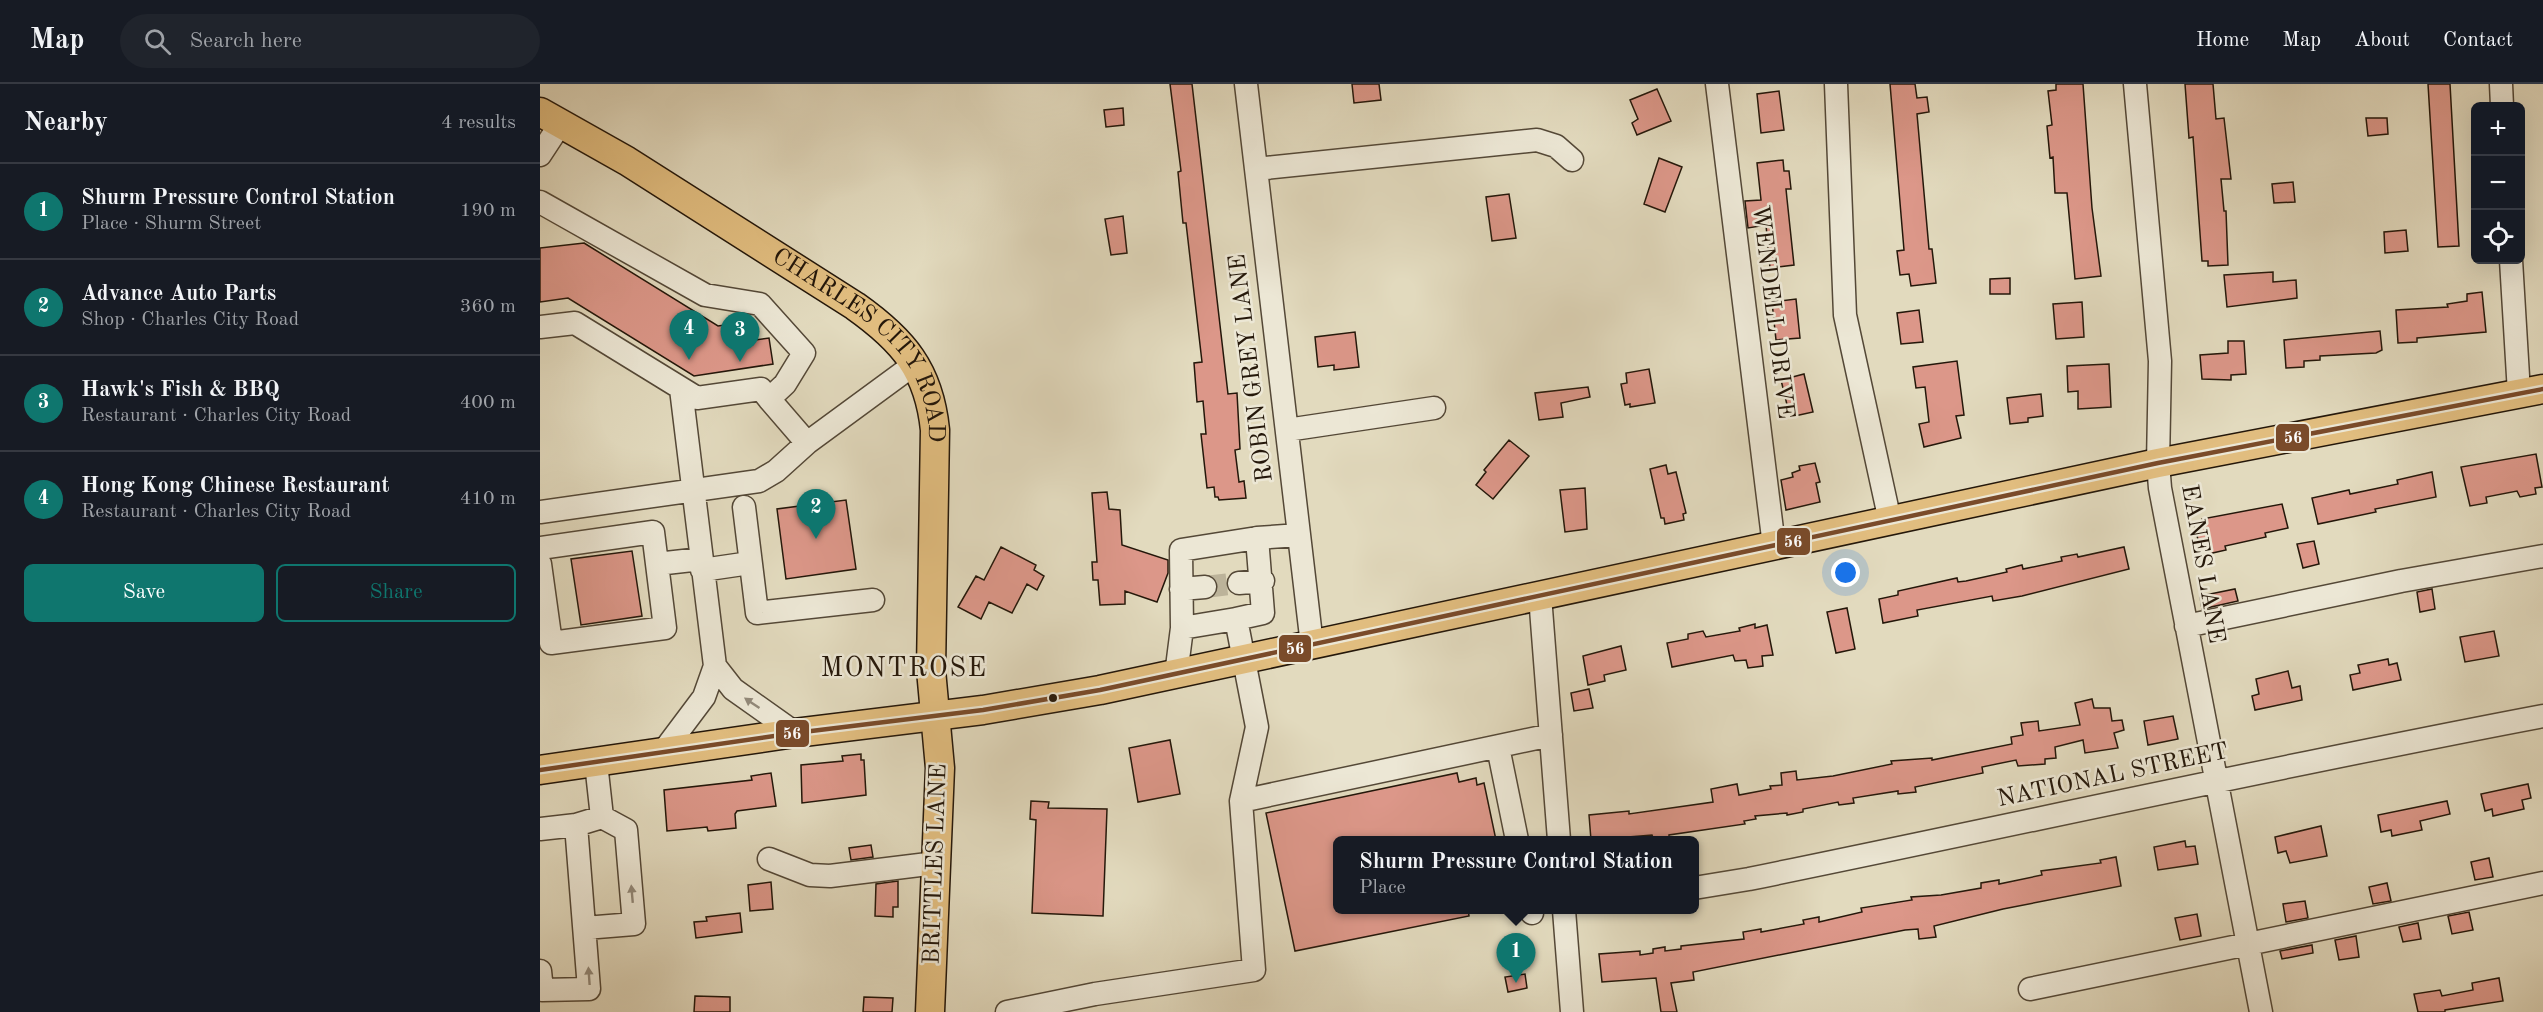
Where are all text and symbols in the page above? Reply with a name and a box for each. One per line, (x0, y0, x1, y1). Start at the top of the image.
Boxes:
search box (120, 14, 540, 68)
icon: search (141, 25, 174, 58)
text: Map (30, 27, 84, 55)
text: Search here (189, 30, 302, 52)
text: Home (2196, 30, 2249, 51)
text: Map (2282, 30, 2321, 51)
text: About (2354, 30, 2410, 51)
text: Contact (2443, 30, 2513, 51)
map controls (2471, 102, 2525, 264)
button: + (2471, 102, 2525, 156)
text: Nearby (24, 110, 108, 136)
text: 4 results (441, 113, 516, 133)
button: − (2471, 156, 2525, 210)
text: Shurm Pressure Control Station (81, 187, 395, 209)
text: 1 (38, 201, 49, 221)
text: 190 m (460, 201, 516, 221)
street label: WENDELL DRIVE (1747, 204, 1797, 420)
button: locate (2471, 210, 2525, 264)
text: Place · Shurm Street (81, 214, 261, 234)
street label: CHARLES CITY ROAD (768, 244, 947, 443)
street label: ROBIN GREY LANE (1226, 252, 1278, 484)
text: Advance Auto Parts (81, 283, 276, 305)
text: 2 (38, 297, 49, 317)
text: 360 m (460, 297, 516, 317)
text: Shop · Charles City Road (81, 310, 299, 330)
pin: 4 (670, 310, 708, 360)
pin: 3 (720, 312, 760, 362)
text: Hawk's Fish & BBQ (81, 379, 280, 401)
text: 3 (38, 393, 49, 413)
text: 400 m (460, 393, 516, 413)
text: Restaurant · Charles City Road (81, 406, 351, 426)
line badge: 56 (2275, 423, 2310, 452)
text: 56 (2284, 431, 2302, 447)
text: Hong Kong Chinese Restaurant (81, 475, 390, 497)
street label: EANES LANE (2176, 483, 2228, 645)
text: 4 (38, 489, 49, 509)
text: 410 m (460, 489, 516, 509)
pin: 2 (796, 490, 836, 539)
text: Restaurant · Charles City Road (81, 502, 351, 522)
line badge: 56 (1776, 527, 1811, 556)
text: 56 (1784, 535, 1802, 551)
your location (1831, 558, 1860, 587)
button: Save (24, 564, 264, 622)
button: Share (276, 564, 516, 622)
line badge: 56 (1278, 634, 1312, 663)
text: 56 (1286, 642, 1304, 658)
district label: MONTROSE (820, 655, 988, 682)
unlabelled marker (1047, 692, 1059, 704)
one-way arrow (744, 698, 760, 709)
line badge: 56 (775, 719, 810, 748)
text: 56 (783, 727, 801, 743)
street label: NATIONAL STREET (1995, 740, 2231, 812)
street label: BRITTLES LANE (920, 763, 952, 965)
popup (1333, 836, 1699, 914)
text: Shurm Pressure Control Station (1359, 851, 1673, 873)
text: Place (1359, 878, 1406, 898)
one-way arrow (627, 884, 636, 903)
pin: 1 (1496, 934, 1536, 983)
one-way arrow (584, 967, 593, 986)

